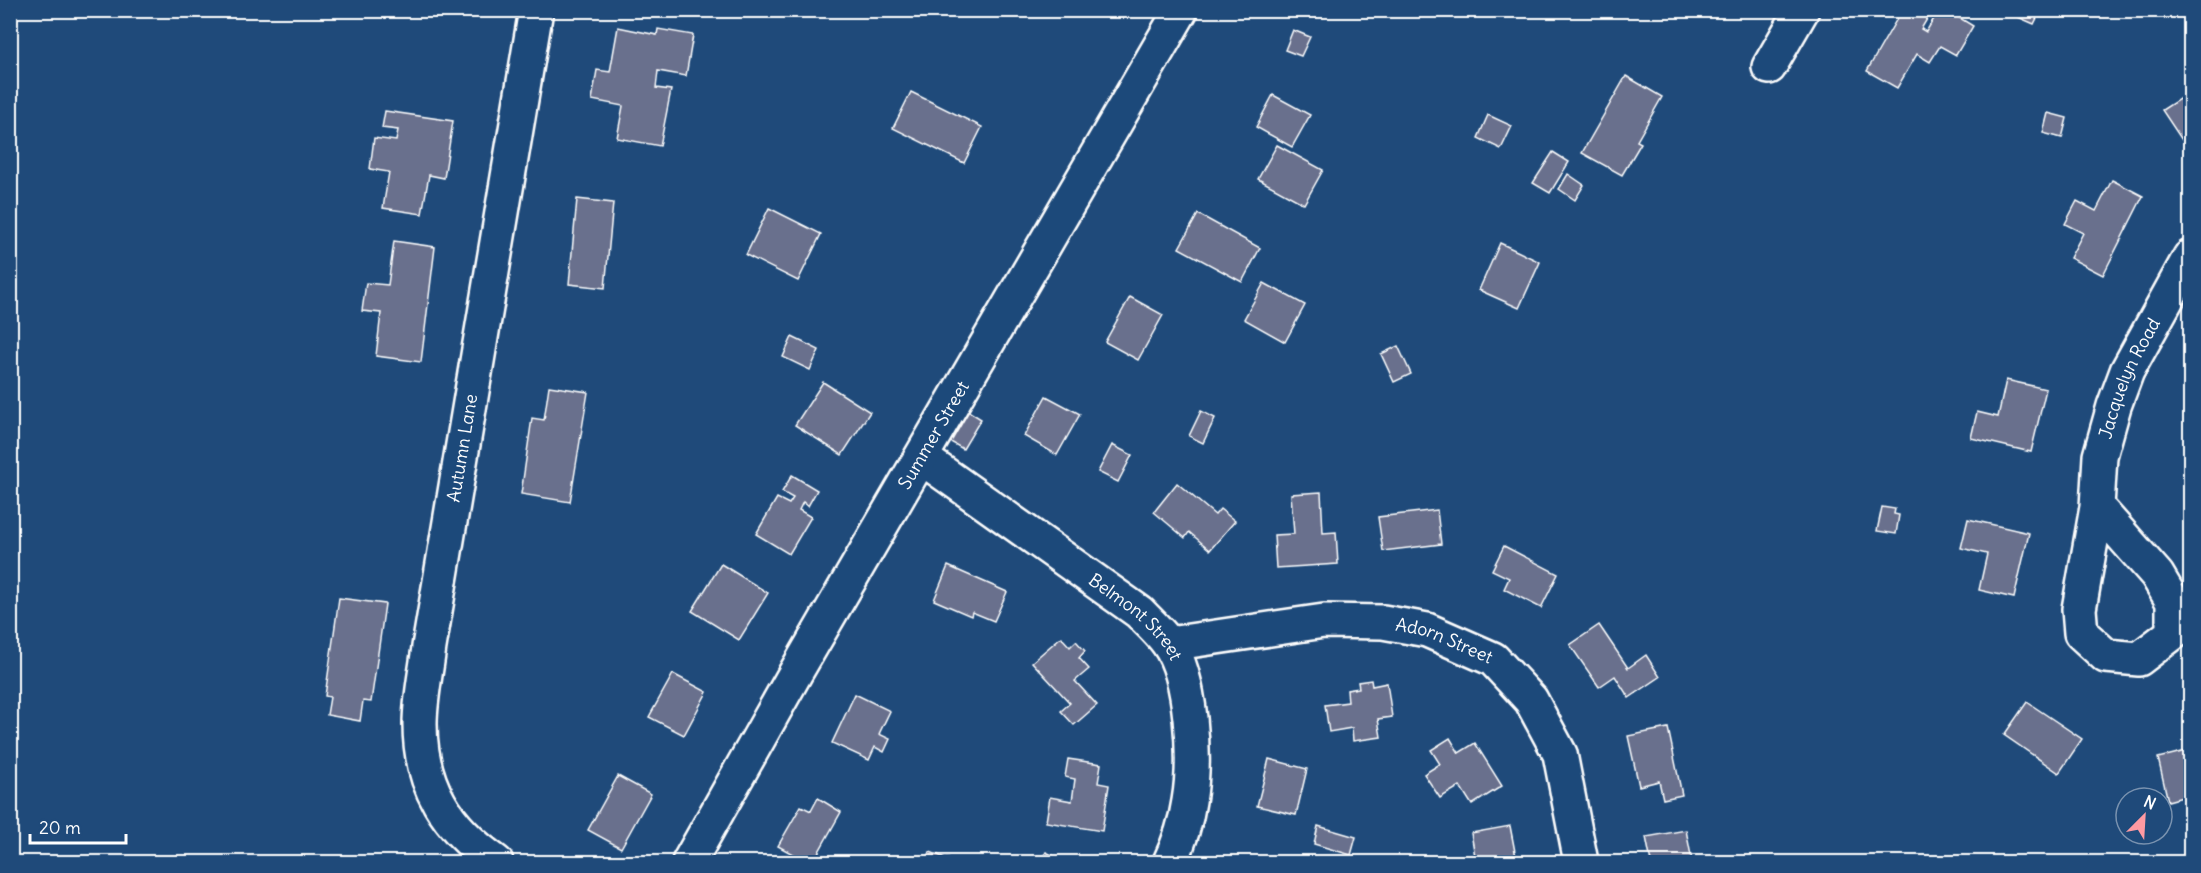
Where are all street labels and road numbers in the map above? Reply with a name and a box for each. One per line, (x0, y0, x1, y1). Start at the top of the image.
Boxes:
street label: Jacquelyn Road (2093, 313, 2165, 441)
street label: Summer Street (893, 377, 974, 493)
street label: Autumn Lane (442, 392, 482, 504)
street label: Belmont Street (1084, 568, 1188, 664)
street label: Adorn Street (1394, 613, 1497, 669)

